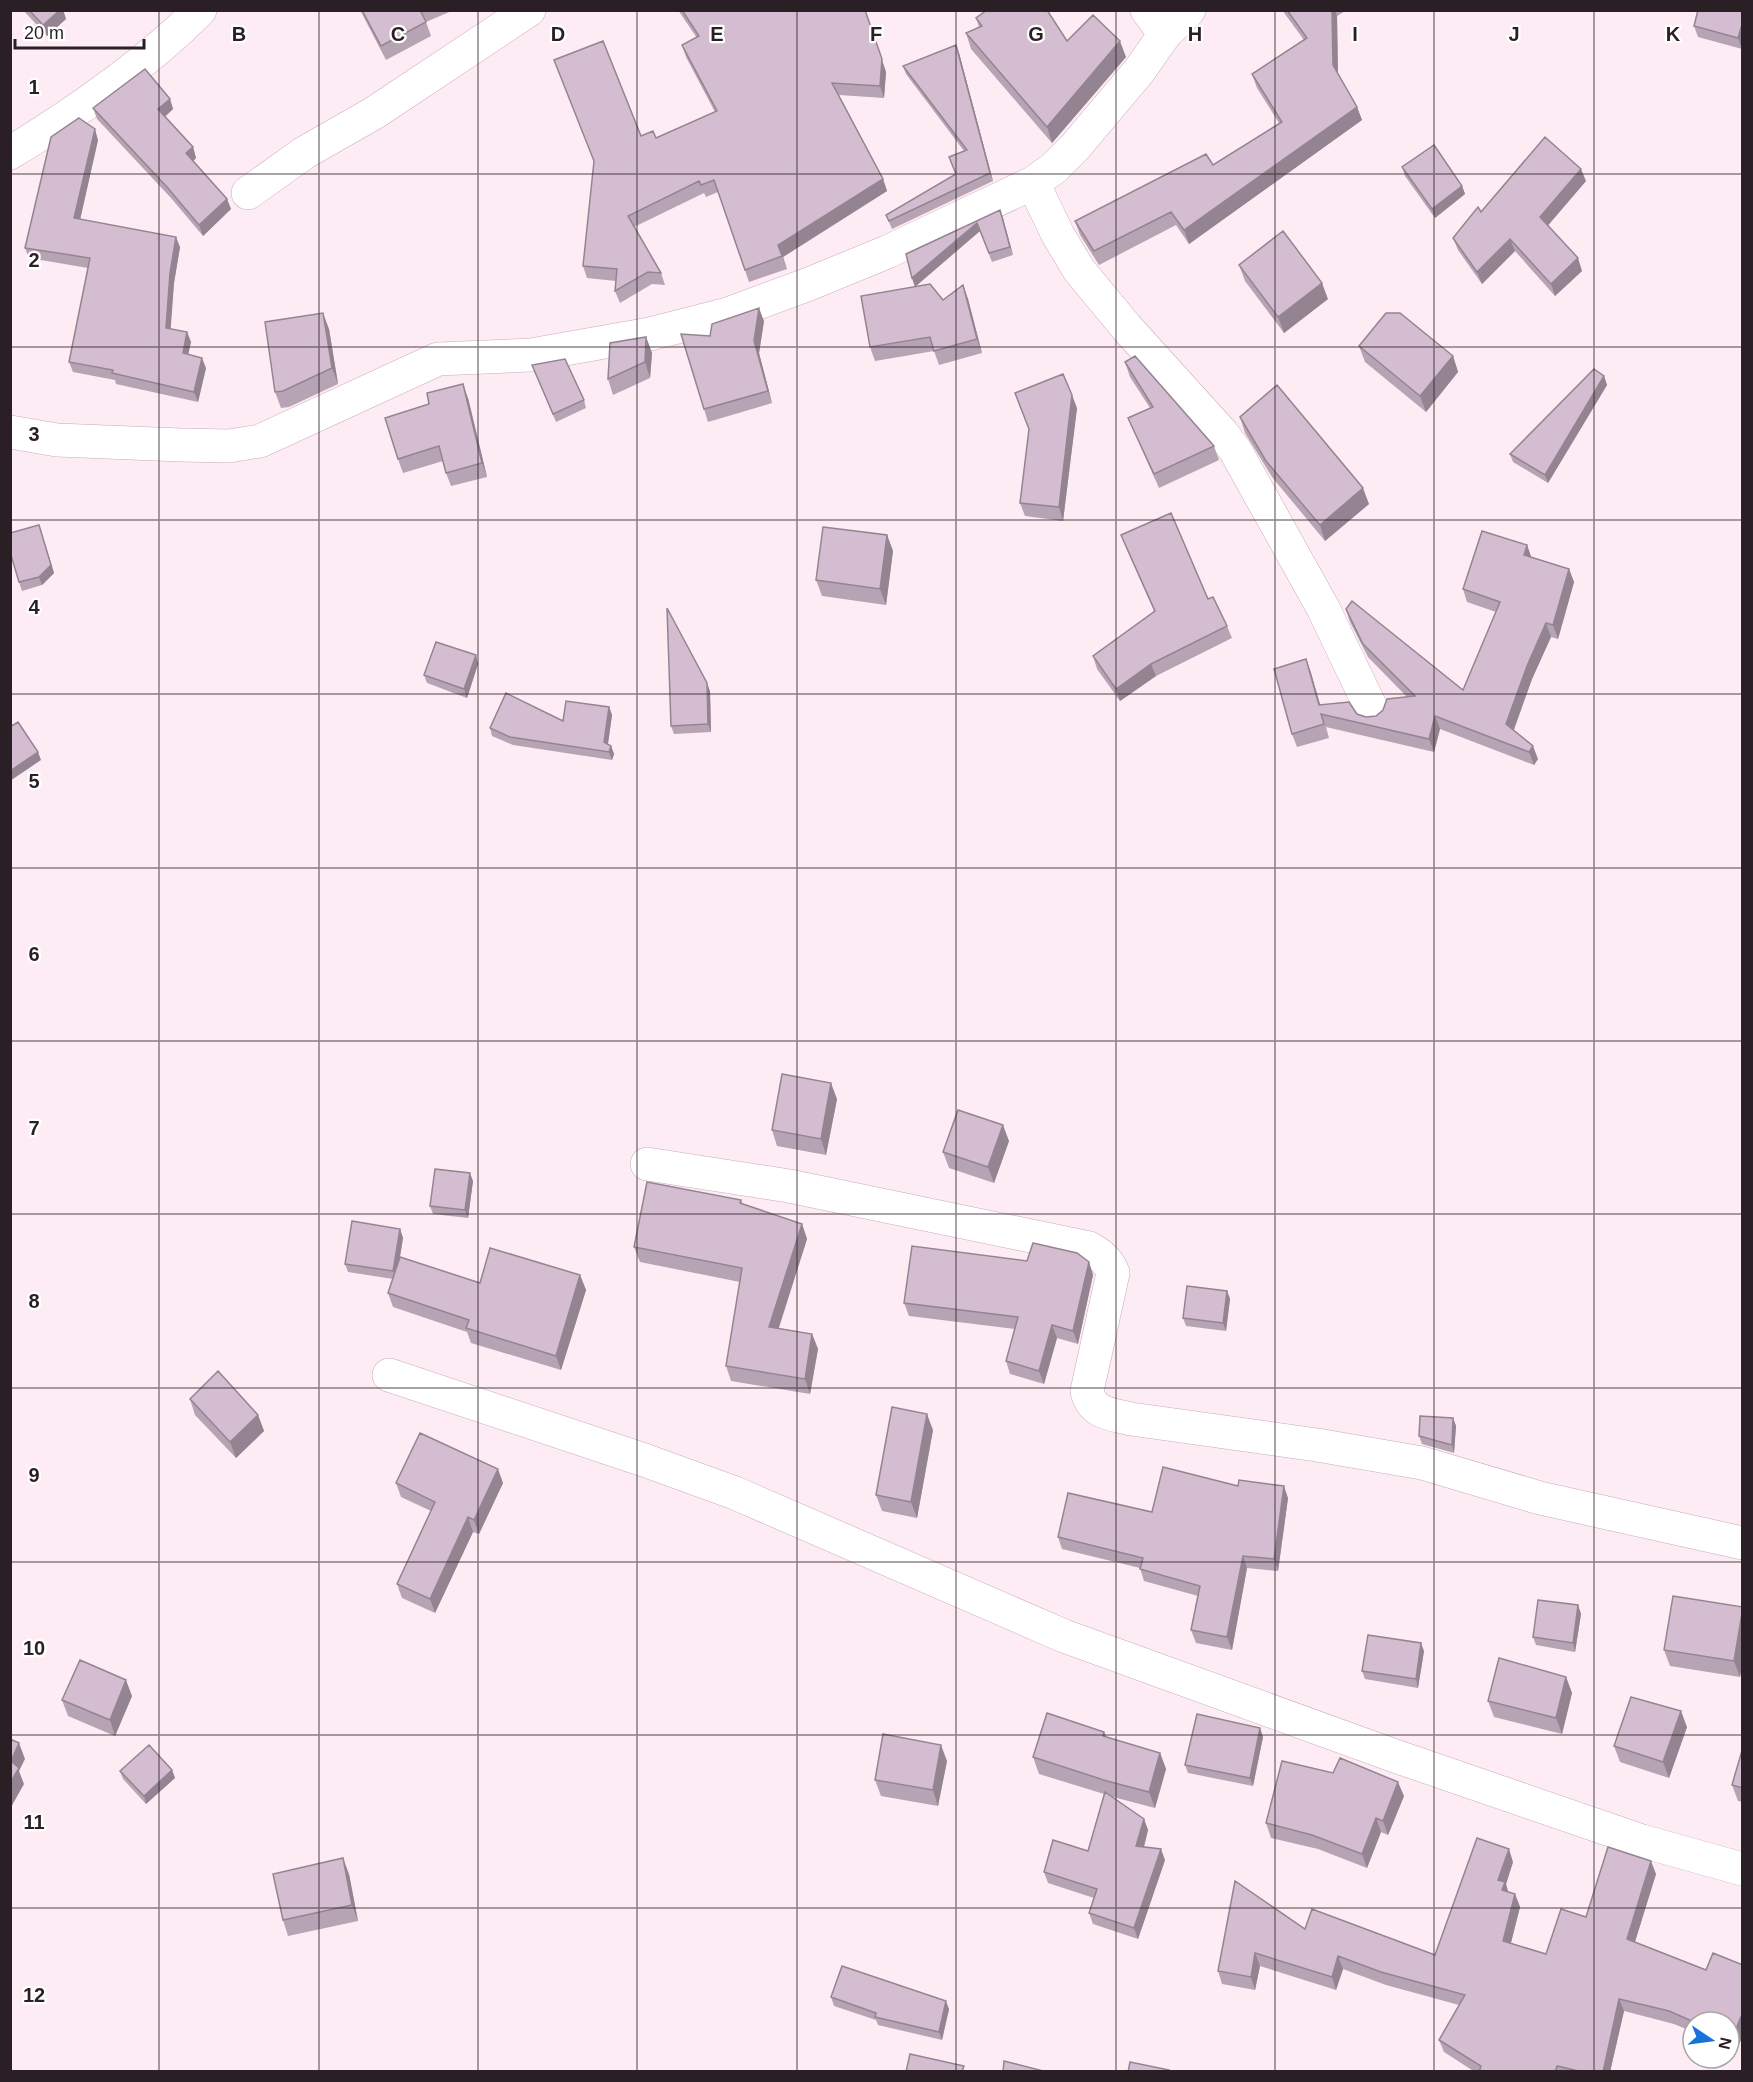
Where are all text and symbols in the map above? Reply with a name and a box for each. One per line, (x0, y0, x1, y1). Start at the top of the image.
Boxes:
scale bar (15, 12, 144, 50)
text: 20 m (24, 23, 64, 43)
text: B (232, 23, 246, 45)
text: C (391, 23, 405, 45)
text: D (551, 23, 565, 45)
text: E (710, 23, 724, 45)
text: F (870, 23, 882, 45)
text: G (1028, 23, 1044, 45)
text: H (1188, 23, 1202, 45)
text: I (1352, 23, 1358, 45)
text: J (1508, 23, 1520, 45)
text: K (1666, 23, 1681, 45)
text: 1 (28, 76, 40, 98)
text: 2 (28, 249, 40, 271)
text: 3 (28, 423, 40, 445)
text: 4 (28, 596, 40, 618)
text: 5 (28, 770, 40, 792)
text: 6 (28, 943, 40, 965)
text: 7 (28, 1117, 40, 1139)
text: 8 (28, 1290, 40, 1312)
text: 9 (28, 1464, 40, 1486)
text: 10 (23, 1637, 45, 1659)
text: 11 (23, 1811, 45, 1833)
text: 12 (23, 1984, 45, 2006)
north arrow (1681, 2010, 1741, 2070)
text: N (1716, 2036, 1735, 2051)

